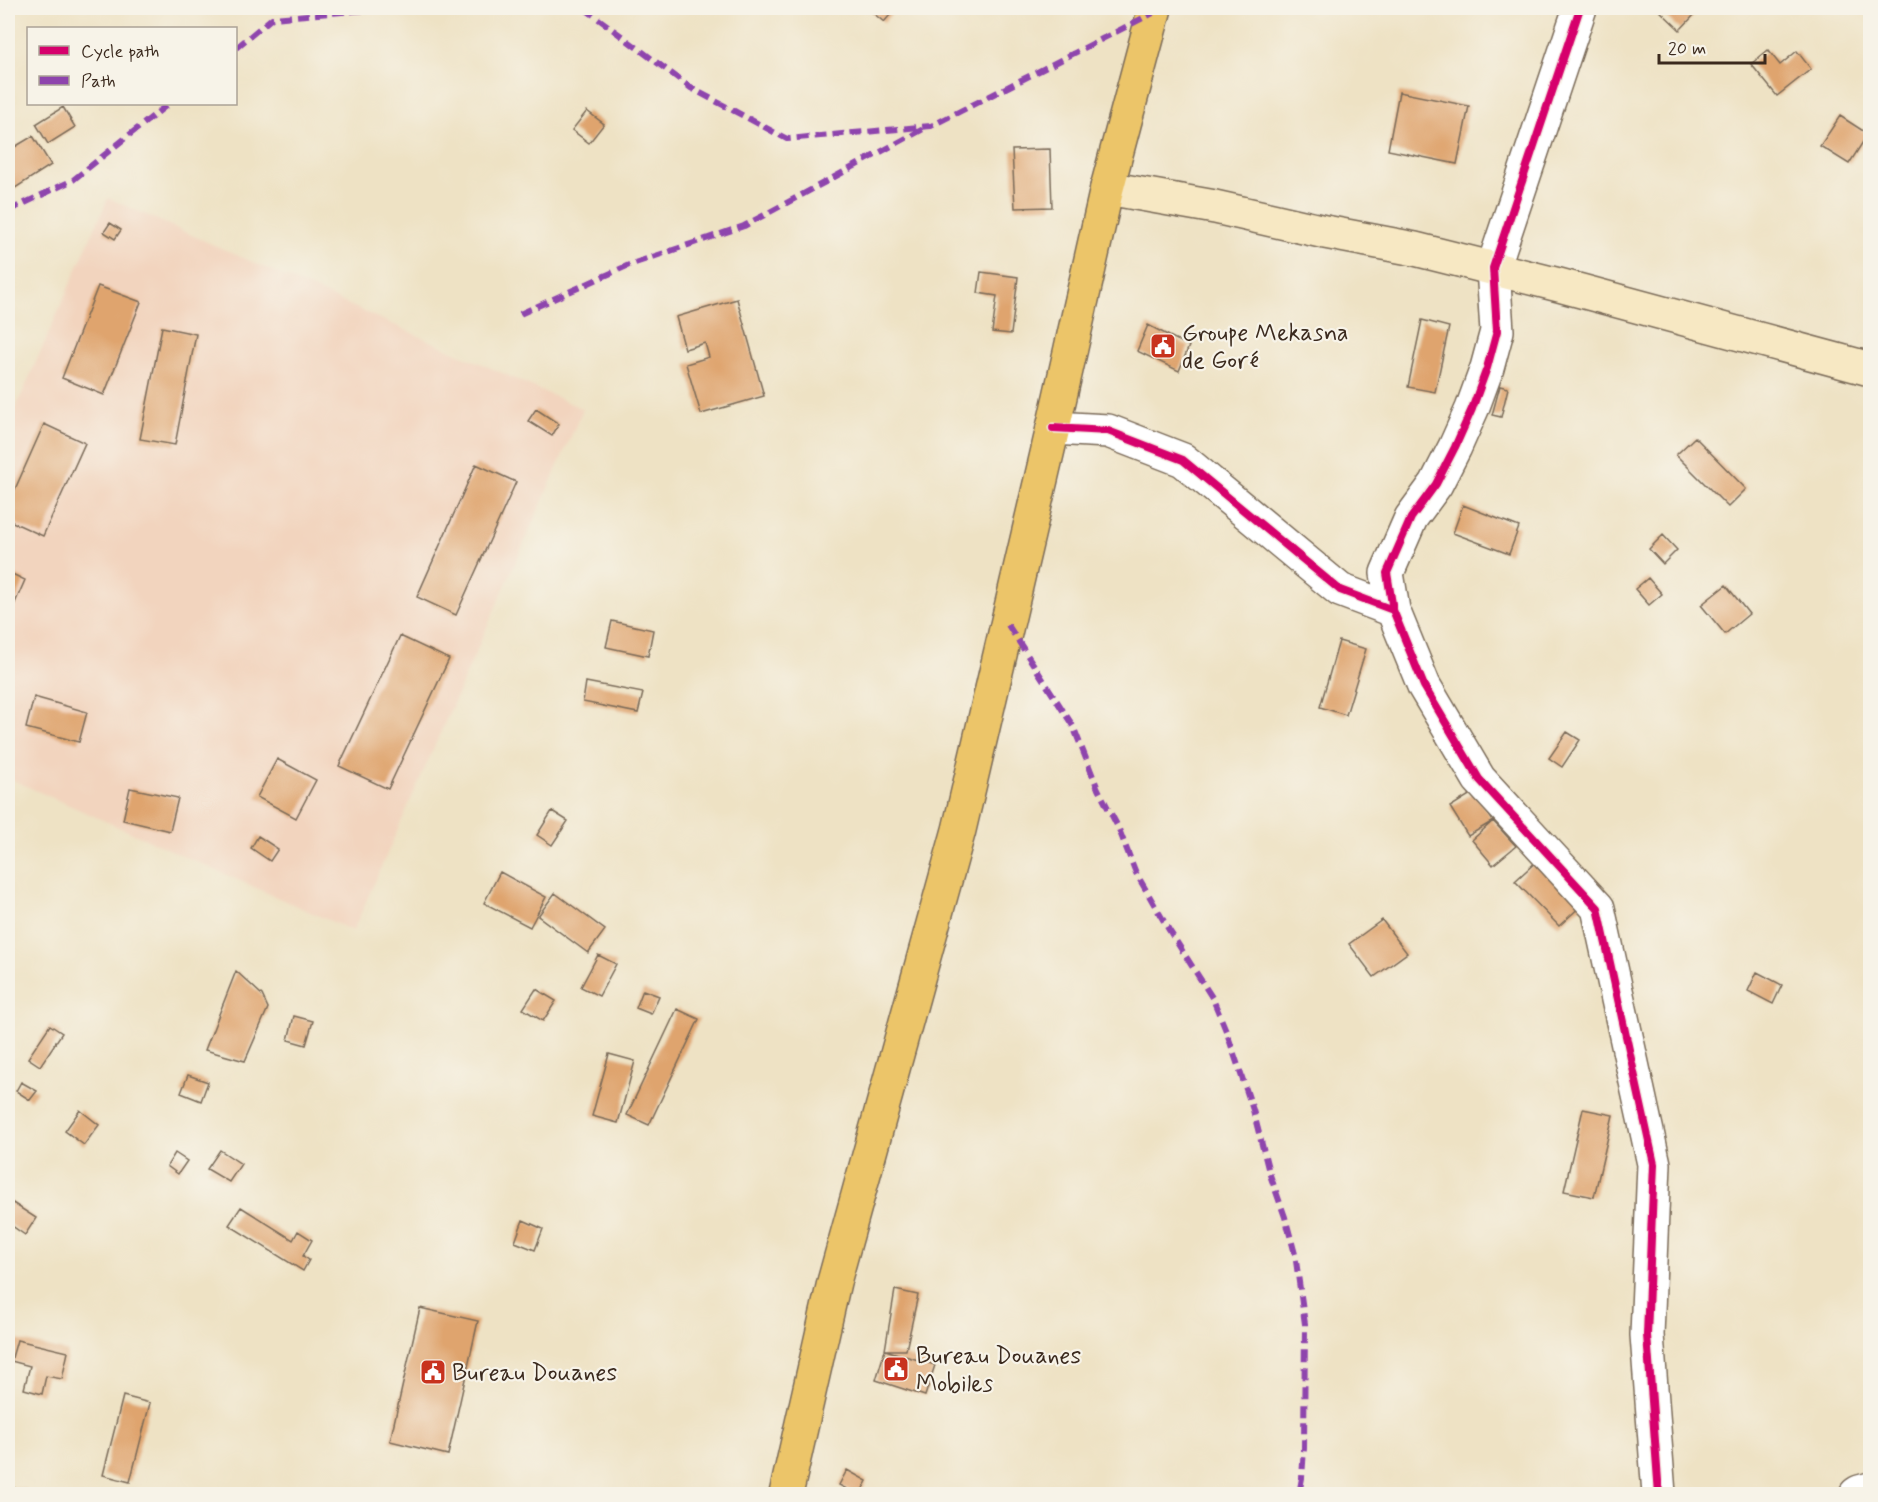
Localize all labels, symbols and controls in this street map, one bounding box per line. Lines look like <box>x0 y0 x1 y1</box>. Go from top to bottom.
legend <box>27 27 237 105</box>
scale bar <box>1659 27 1766 65</box>
text: 20 m <box>1668 37 1706 61</box>
text: Cycle path <box>81 40 159 64</box>
text: Path <box>81 70 116 94</box>
place label: Groupe Mekasna de Goré <box>1182 318 1349 377</box>
public building icon: Groupe Mekasna de Goré <box>1148 331 1178 361</box>
place label: Bureau Douanes Mobiles <box>916 1341 1081 1400</box>
public building icon: Bureau Douanes Mobiles <box>881 1354 911 1384</box>
public building icon: Bureau Douanes <box>418 1357 448 1387</box>
place label: Bureau Douanes <box>452 1358 617 1389</box>

